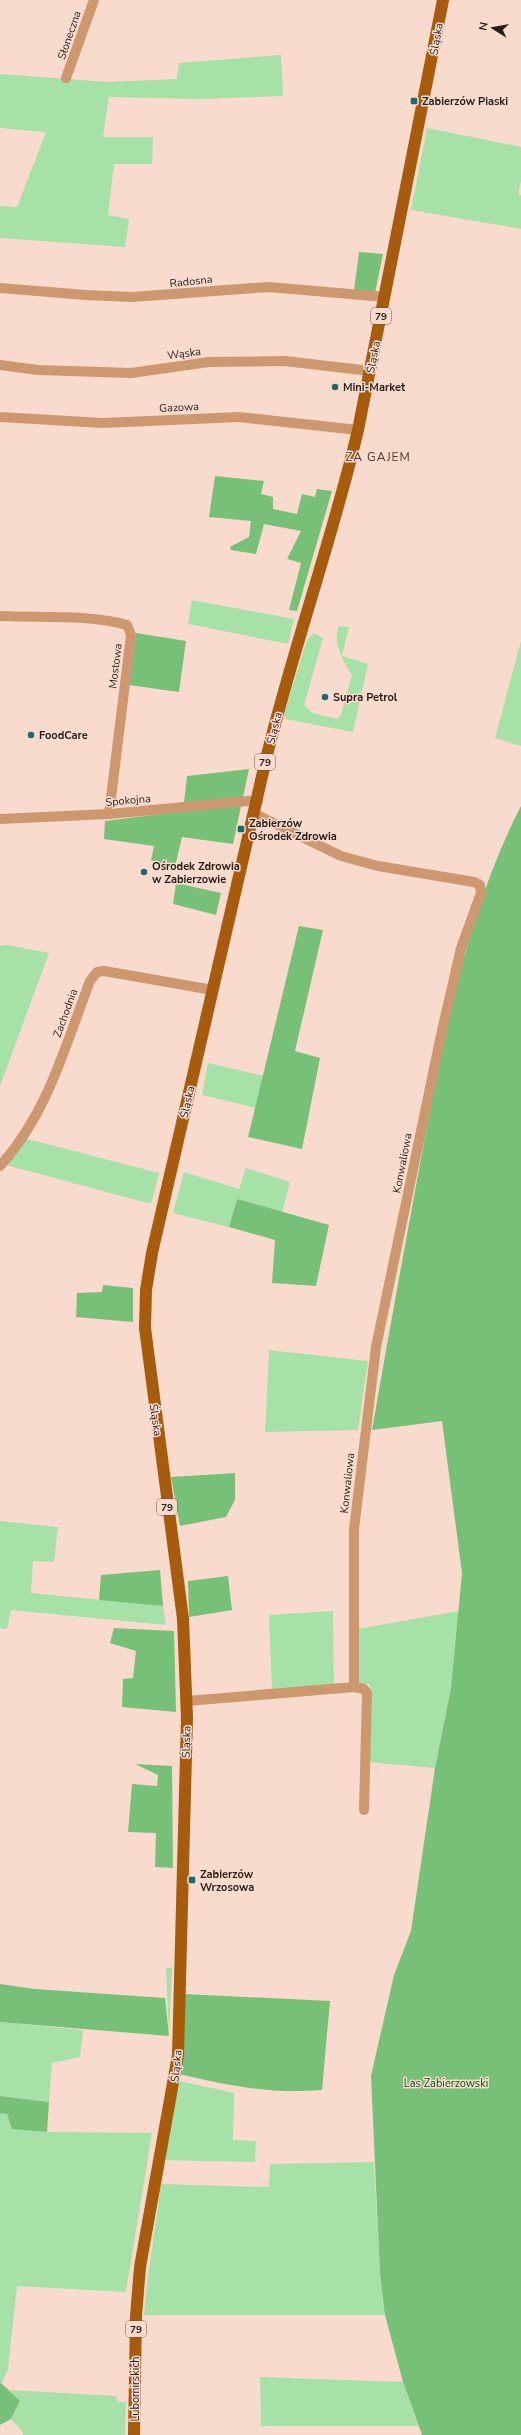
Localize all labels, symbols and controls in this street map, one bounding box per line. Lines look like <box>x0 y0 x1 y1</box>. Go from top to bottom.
north arrow <box>473 8 513 48</box>
street label: Słoneczna <box>54 9 85 61</box>
street label: Śląska <box>425 21 447 56</box>
text: N <box>476 21 492 32</box>
place label: Zabierzów Piaski <box>422 94 508 109</box>
marker: Zabierzów Piaski <box>409 96 419 106</box>
street label: Radosna <box>169 272 213 291</box>
road number: 79 <box>371 308 391 324</box>
street label: Śląska <box>362 339 384 374</box>
street label: Wąska <box>166 344 202 363</box>
place label: Mini-Market <box>343 380 406 395</box>
marker: Mini-Market <box>330 382 340 392</box>
street label: Gazowa <box>159 399 199 416</box>
district label: ZA GAJEM <box>345 449 411 465</box>
street label: Mostowa <box>105 642 126 690</box>
place label: Supra Petrol <box>333 690 398 705</box>
marker: Supra Petrol <box>320 692 330 702</box>
street label: Śląska <box>262 710 286 746</box>
place label: FoodCare <box>39 728 88 743</box>
marker: FoodCare <box>26 730 36 740</box>
road number: 79 <box>255 754 275 770</box>
street label: Spokojna <box>105 791 151 810</box>
place label: Zabierzów Ośrodek Zdrowia <box>249 816 337 844</box>
marker: Zabierzów Ośrodek Zdrowia <box>236 824 246 834</box>
place label: Ośrodek Zdrowia w Zabierzowie <box>152 859 240 887</box>
marker: Ośrodek Zdrowia w Zabierzowie <box>139 867 149 877</box>
street label: Zachodnia <box>50 987 81 1040</box>
street label: Śląska <box>176 1084 198 1120</box>
street label: Konwaliowa <box>389 1132 416 1194</box>
street label: Śląska <box>146 1403 166 1437</box>
street label: Konwaliowa <box>337 1452 358 1514</box>
road number: 79 <box>157 1499 177 1515</box>
street label: Śląska <box>177 1725 195 1758</box>
place label: Zabierzów Wrzosowa <box>200 1867 254 1895</box>
marker: Zabierzów Wrzosowa <box>187 1875 197 1885</box>
street label: Śląska <box>166 2049 186 2083</box>
park label: Las Zabierzowski <box>404 2076 488 2091</box>
road number: 79 <box>126 2321 146 2337</box>
street label: Lubomirskich <box>128 2356 143 2422</box>

